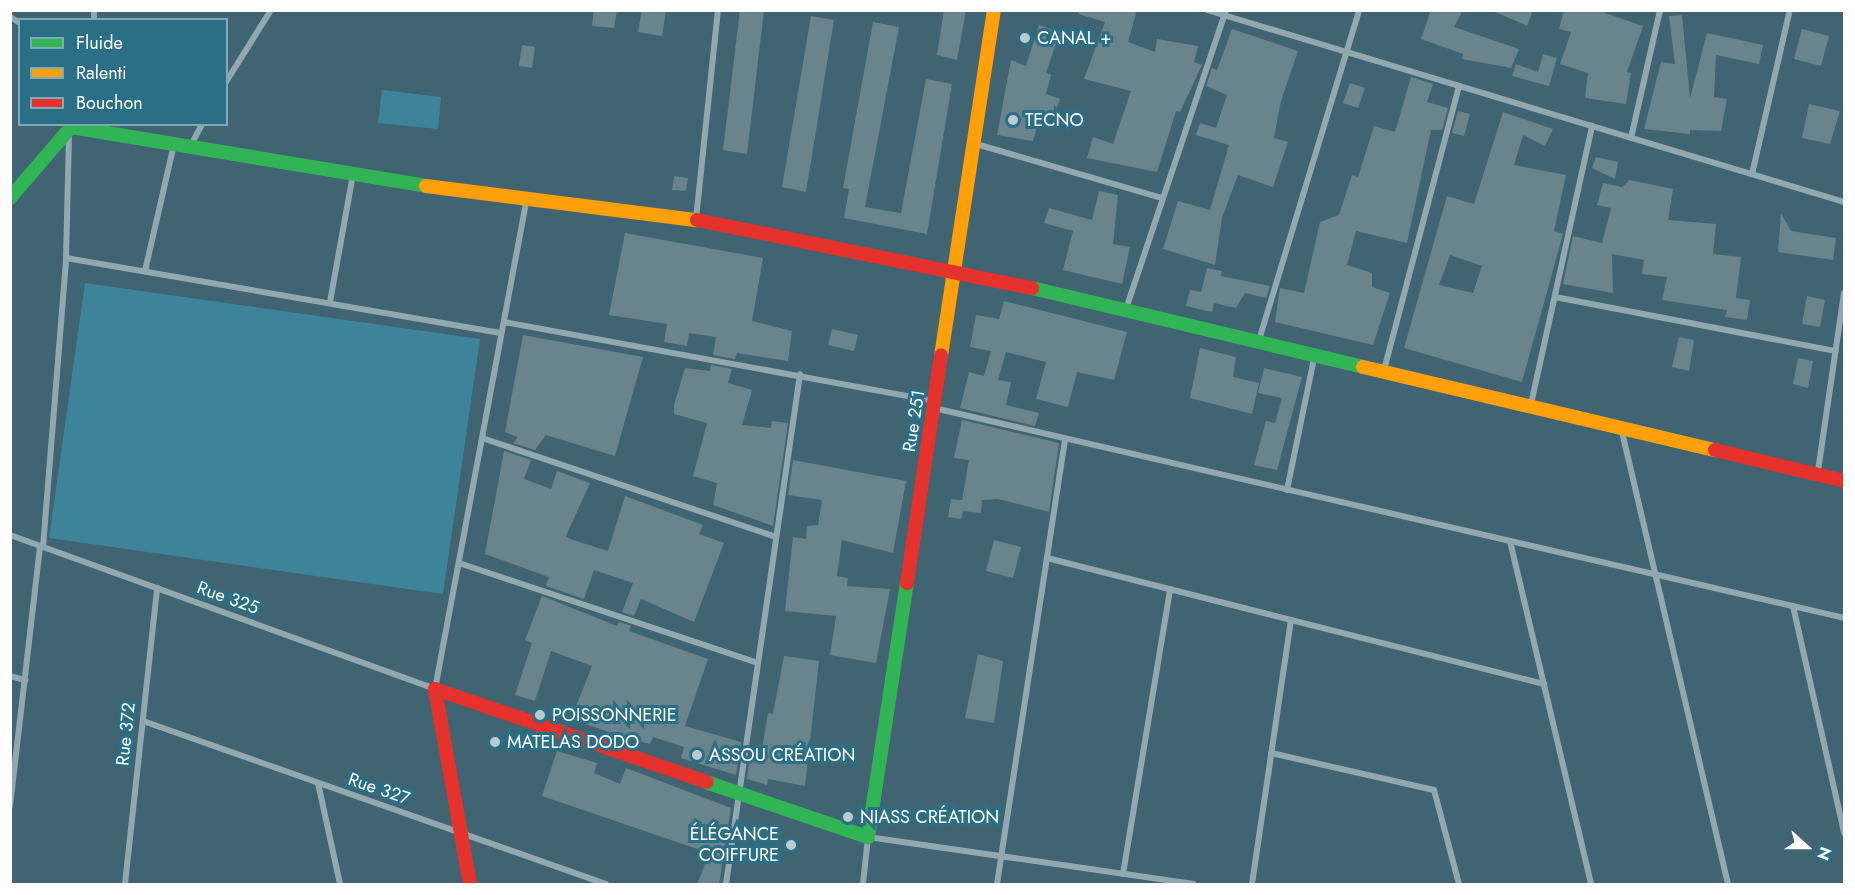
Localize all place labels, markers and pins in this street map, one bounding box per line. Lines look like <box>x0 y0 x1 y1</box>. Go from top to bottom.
place label: CANAL + <box>1037 27 1111 49</box>
marker: CANAL + <box>1018 31 1032 45</box>
place label: TECNO <box>1025 109 1084 131</box>
marker: TECNO <box>1006 113 1020 127</box>
place label: POISSONNERIE <box>552 704 677 726</box>
marker: POISSONNERIE <box>533 708 547 722</box>
place label: MATELAS DODO <box>507 731 639 753</box>
marker: MATELAS DODO <box>488 735 502 749</box>
place label: ASSOU CRÉATION <box>709 744 855 766</box>
marker: ASSOU CRÉATION <box>690 748 704 762</box>
place label: NIASS CRÉATION <box>860 806 999 828</box>
marker: NIASS CRÉATION <box>841 810 855 824</box>
place label: ÉLÉGANCE COIFFURE <box>690 824 779 866</box>
marker: ÉLÉGANCE COIFFURE <box>784 838 798 852</box>

